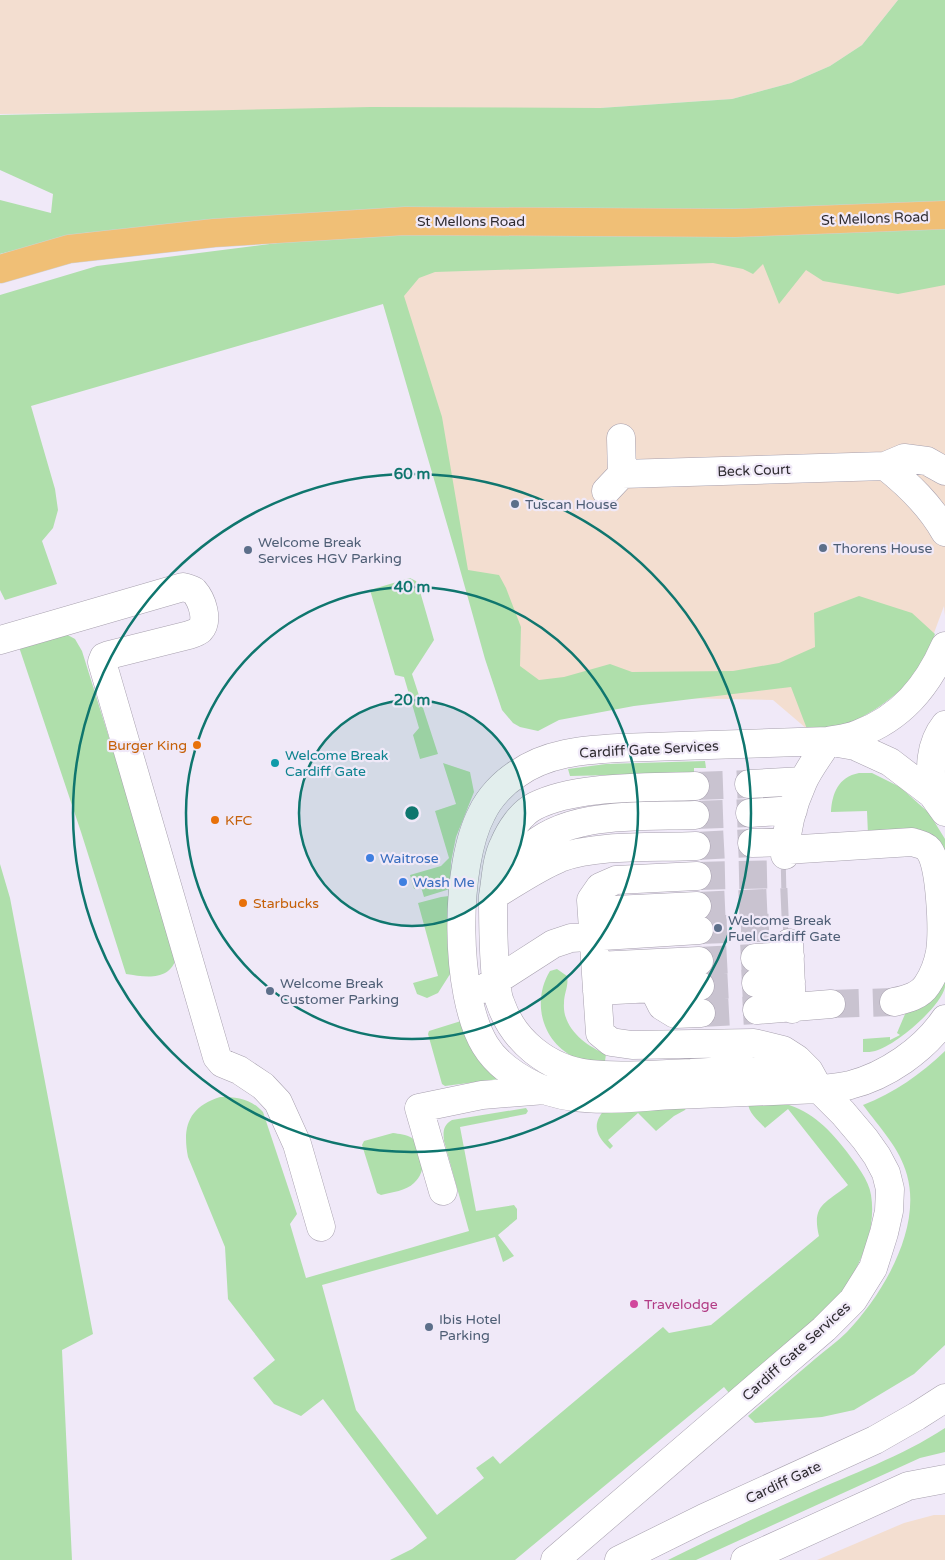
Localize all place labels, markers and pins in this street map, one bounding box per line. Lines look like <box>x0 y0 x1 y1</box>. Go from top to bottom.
place label: Tuscan House <box>525 496 618 513</box>
marker: Tuscan House <box>509 498 521 510</box>
place label: Welcome Break Services HGV Parking <box>258 534 402 567</box>
place label: Thorens House <box>833 540 933 557</box>
marker: Thorens House <box>817 542 829 554</box>
marker: Welcome Break Services HGV Parking <box>242 544 254 556</box>
place label: Burger King <box>108 737 187 754</box>
marker: Burger King <box>191 739 203 751</box>
place label: Welcome Break Cardiff Gate <box>285 747 389 780</box>
marker: Welcome Break Cardiff Gate <box>269 757 281 769</box>
centre of rings <box>403 804 421 822</box>
place label: KFC <box>225 812 253 829</box>
marker: KFC <box>209 814 221 826</box>
place label: Waitrose <box>380 850 439 867</box>
marker: Waitrose <box>364 852 376 864</box>
place label: Wash Me <box>413 874 475 891</box>
marker: Wash Me <box>397 876 409 888</box>
place label: Starbucks <box>253 895 319 912</box>
marker: Starbucks <box>237 897 249 909</box>
place label: Welcome Break Fuel Cardiff Gate <box>728 912 841 945</box>
marker: Welcome Break Fuel Cardiff Gate <box>712 922 724 934</box>
place label: Welcome Break Customer Parking <box>280 975 399 1008</box>
marker: Welcome Break Customer Parking <box>264 985 276 997</box>
place label: Travelodge <box>644 1296 718 1313</box>
marker: Travelodge <box>628 1298 640 1310</box>
place label: Ibis Hotel Parking <box>439 1311 501 1344</box>
marker: Ibis Hotel Parking <box>423 1321 435 1333</box>

